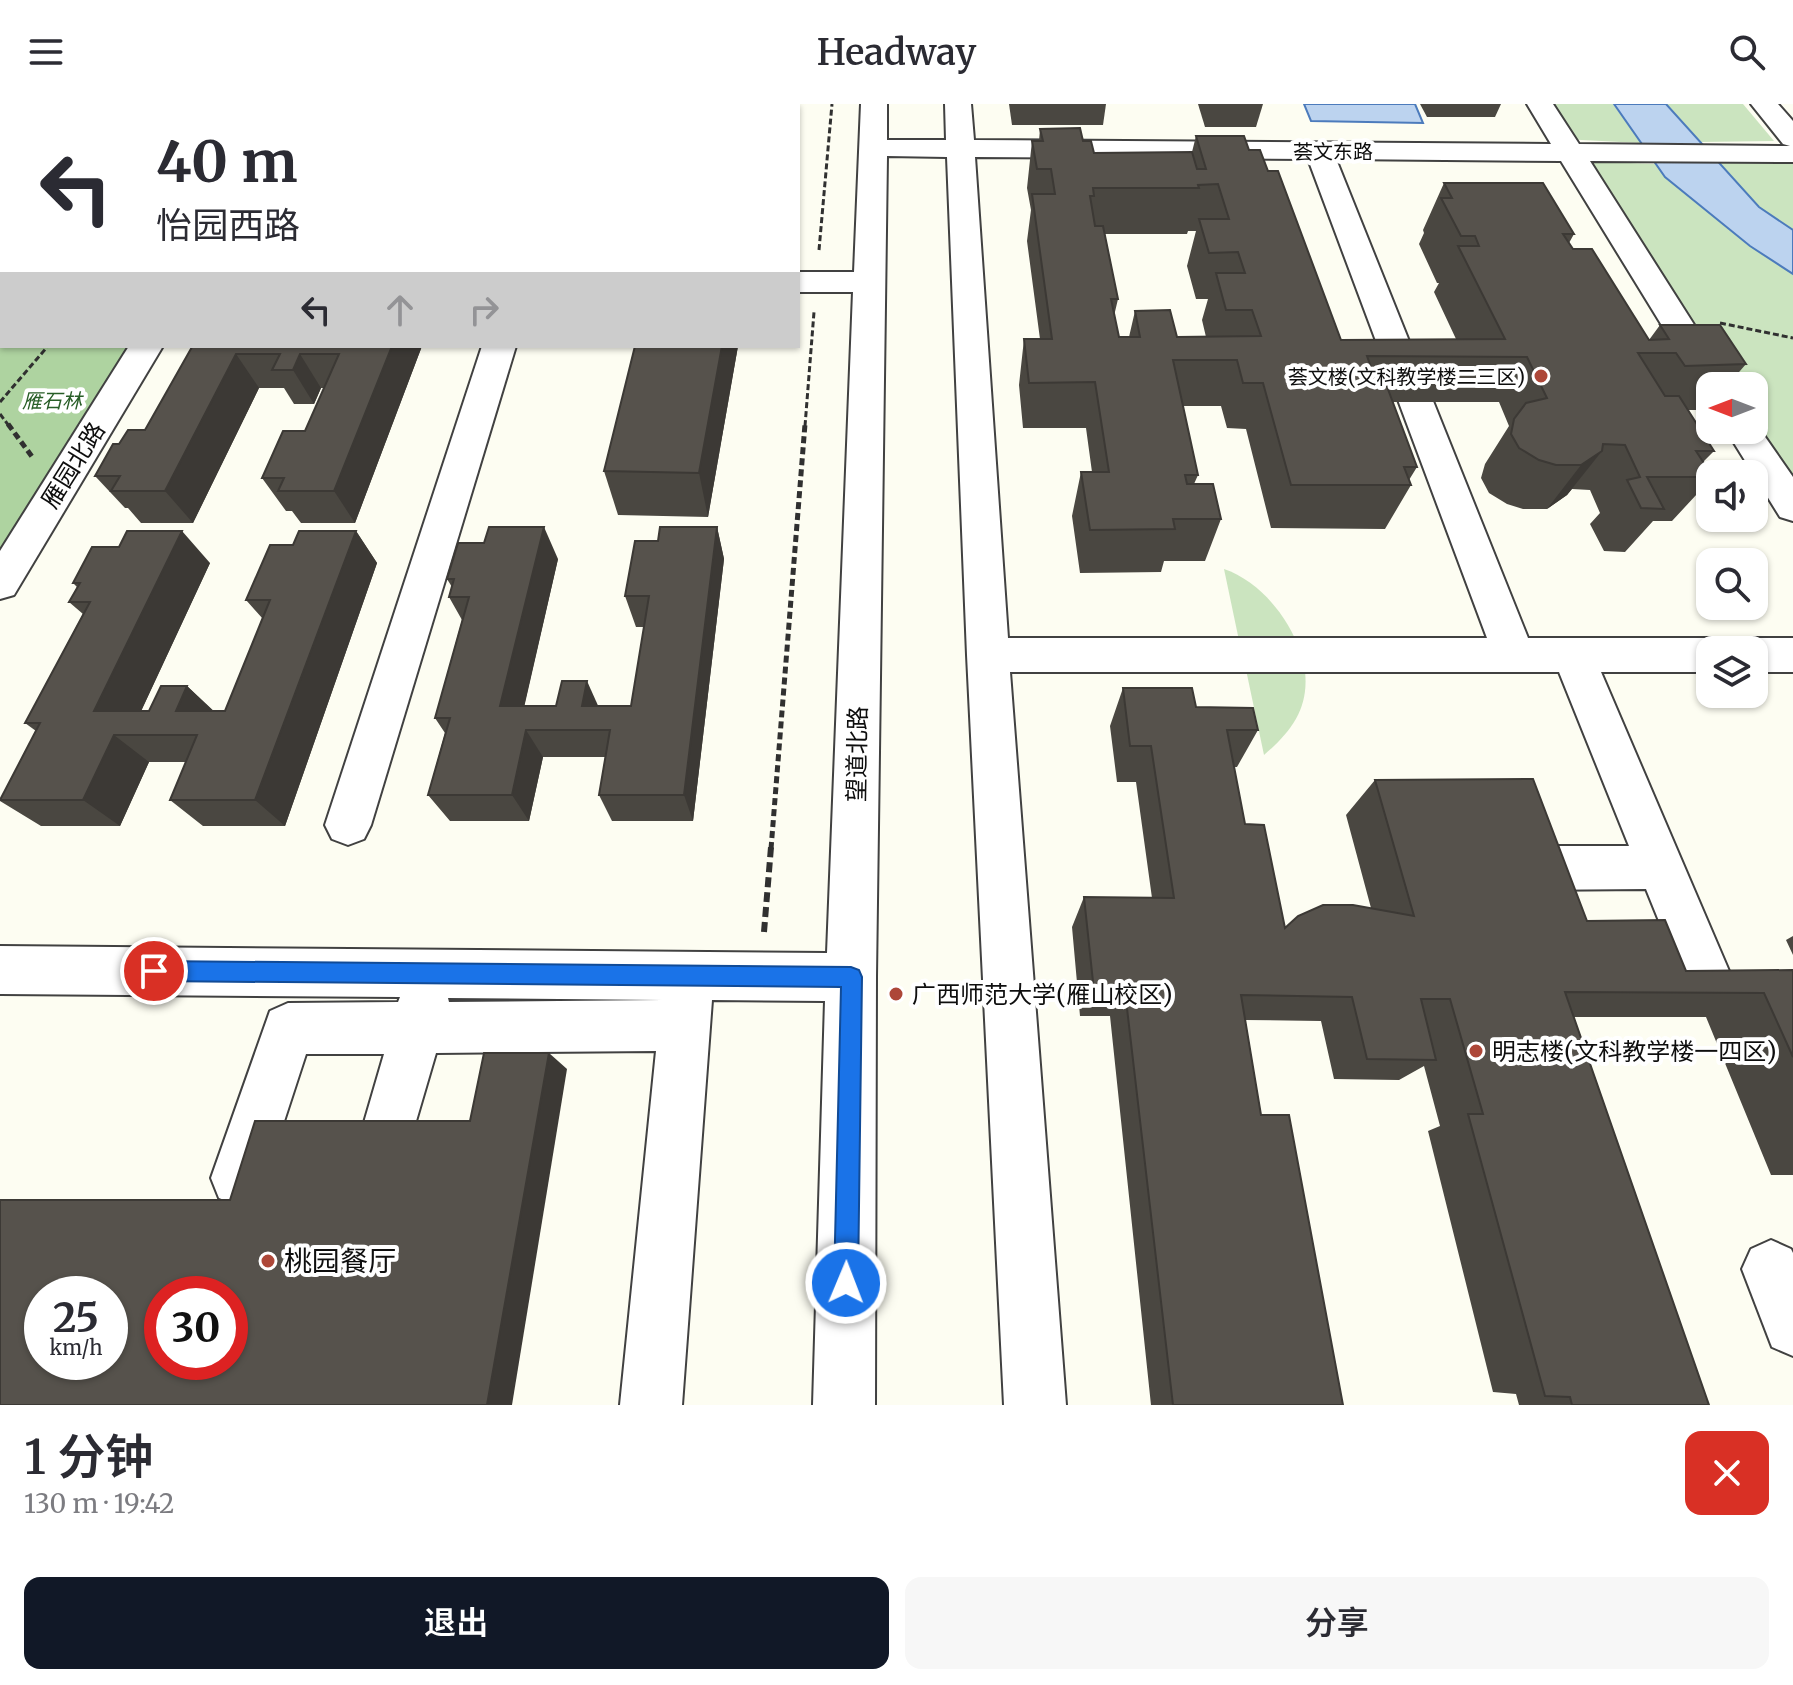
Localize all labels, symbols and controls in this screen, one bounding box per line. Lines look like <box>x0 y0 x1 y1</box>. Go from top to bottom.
icon: menu <box>24 30 68 74</box>
text: Headway <box>817 30 976 75</box>
icon: search <box>1725 30 1769 74</box>
text: 40 m <box>156 127 298 197</box>
icon: left <box>24 136 128 240</box>
street label: 荟文东路 <box>1293 139 1373 164</box>
text: 怡园西路 <box>156 203 300 248</box>
icon: left <box>294 288 338 332</box>
icon: ahead <box>378 288 422 332</box>
icon: right <box>462 288 506 332</box>
place label: 荟文楼(文科教学楼二三区) <box>1288 364 1525 389</box>
marker: 荟文楼(文科教学楼二三区) <box>1532 367 1550 385</box>
north arrow <box>1696 372 1768 444</box>
map controls <box>1696 372 1768 708</box>
park label: 雁石林 <box>22 388 84 413</box>
street label: 雁园北路 <box>34 416 112 514</box>
button: sound <box>1696 460 1768 532</box>
button: search <box>1696 548 1768 620</box>
button: layers <box>1696 636 1768 708</box>
street label: 望道北路 <box>841 706 873 802</box>
pin <box>120 937 188 1005</box>
icon: arrive <box>132 949 176 993</box>
place label: 广西师范大学(雁山校区) <box>912 979 1173 1010</box>
marker: 广西师范大学(雁山校区) <box>887 985 905 1003</box>
place label: 明志楼(文科教学楼一四区) <box>1492 1036 1777 1067</box>
marker: 明志楼(文科教学楼一四区) <box>1467 1042 1485 1060</box>
position arrow <box>804 1241 888 1325</box>
place label: 桃园餐厅 <box>284 1243 396 1279</box>
marker: 桃园餐厅 <box>259 1252 277 1270</box>
speed limit sign: 30 <box>144 1276 248 1380</box>
text: 25 <box>53 1293 99 1343</box>
text: km/h <box>50 1335 102 1360</box>
text: 1 分钟 <box>24 1427 153 1487</box>
button: close <box>1685 1431 1769 1515</box>
text: 130 m · 19:42 <box>24 1487 175 1520</box>
button: 退出 <box>24 1577 889 1669</box>
button: 分享 <box>905 1577 1769 1669</box>

